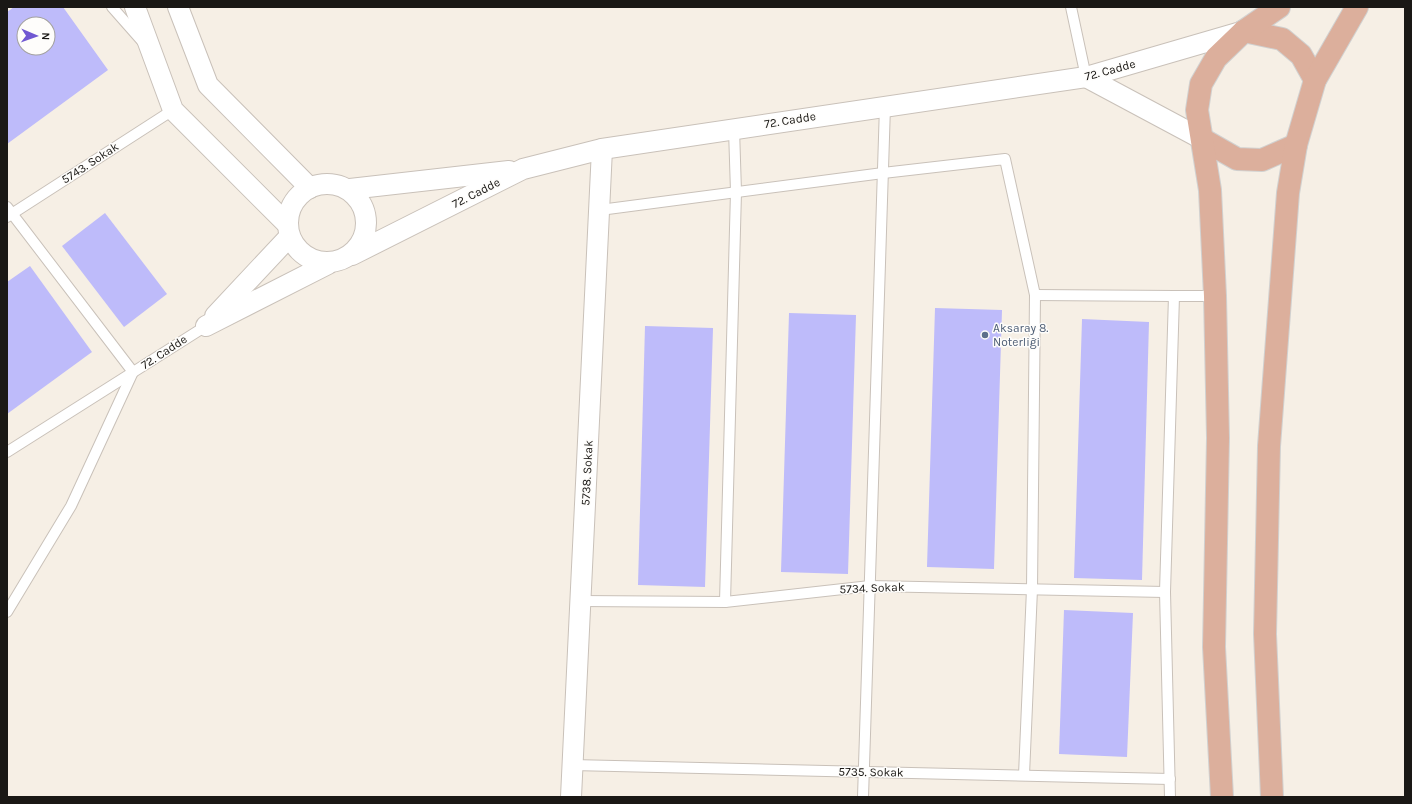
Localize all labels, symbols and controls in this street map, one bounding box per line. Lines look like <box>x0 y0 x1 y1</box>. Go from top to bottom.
north arrow <box>16 16 56 56</box>
text: N <box>39 32 52 41</box>
street label: 72. Cadde <box>1083 57 1137 83</box>
street label: 72. Cadde <box>763 109 817 131</box>
street label: 5743. Sokak <box>59 139 121 187</box>
street label: 72. Cadde <box>450 175 502 211</box>
place label: Aksaray 8. Noterliği <box>993 321 1048 349</box>
marker: Aksaray 8. Noterliği <box>980 330 990 340</box>
street label: 72. Cadde <box>138 332 190 372</box>
street label: 5738. Sokak <box>578 440 596 506</box>
street label: 5734. Sokak <box>839 580 905 596</box>
street label: 5735. Sokak <box>838 764 904 780</box>

